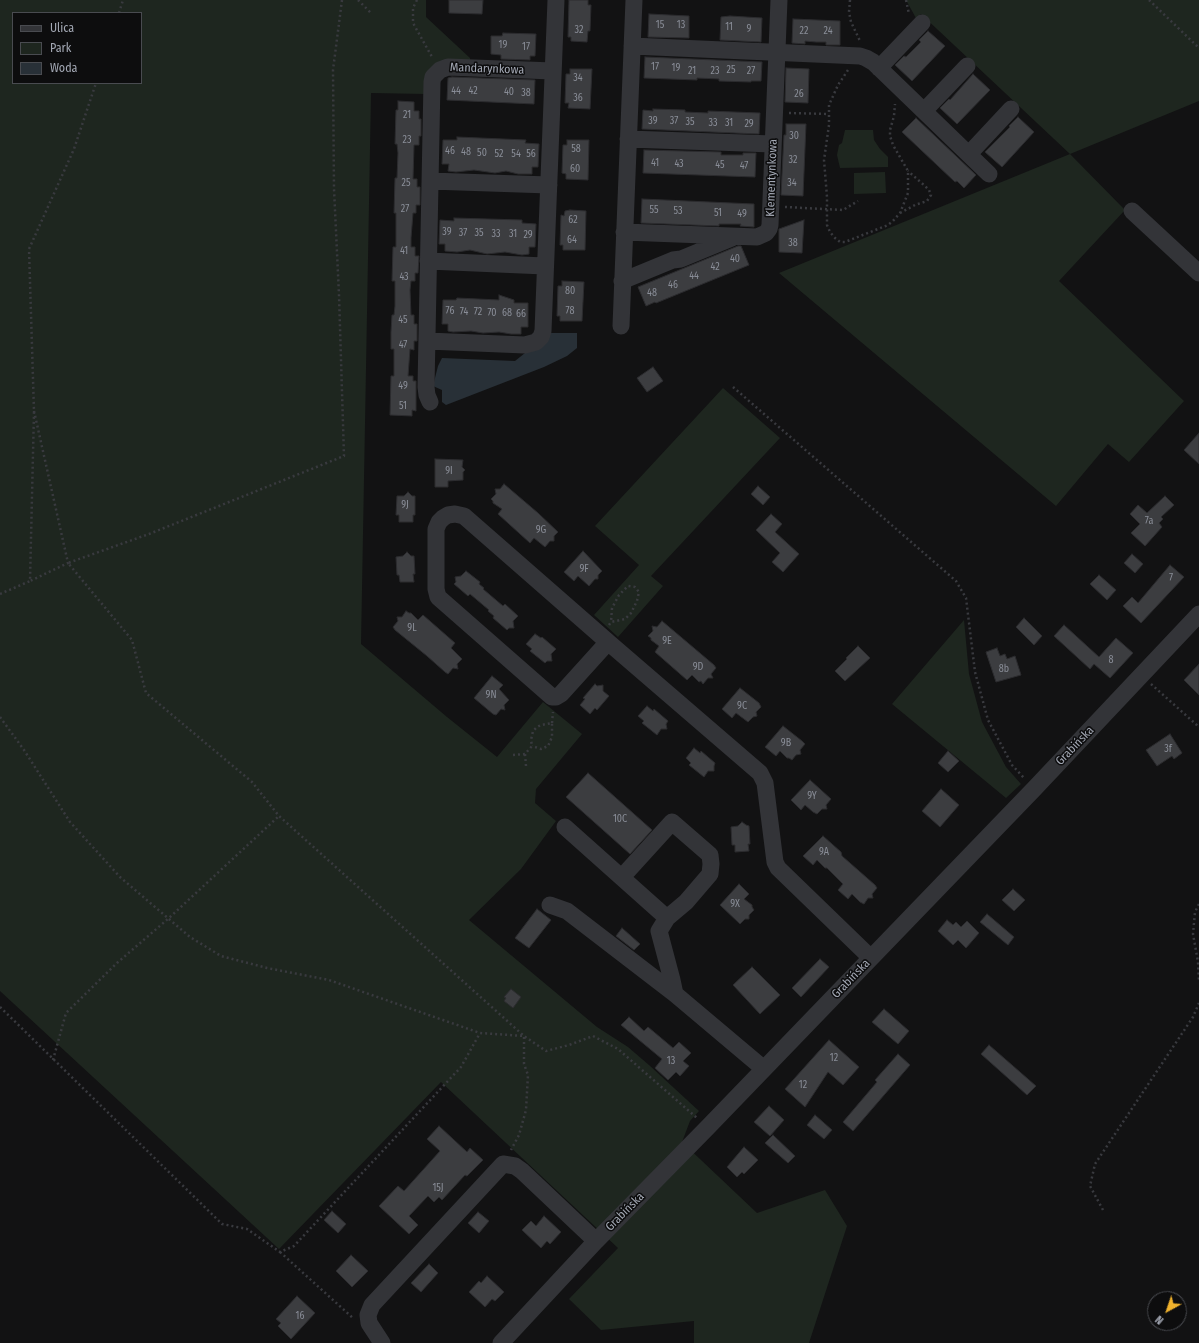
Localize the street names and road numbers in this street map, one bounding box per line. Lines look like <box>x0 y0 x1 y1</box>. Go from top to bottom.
street label: Mandarynkowa <box>450 61 524 77</box>
street label: Klementynkowa <box>763 139 781 217</box>
street label: Grabińska <box>1053 723 1097 769</box>
street label: Grabińska <box>829 956 873 1002</box>
street label: Grabińska <box>603 1190 647 1234</box>

